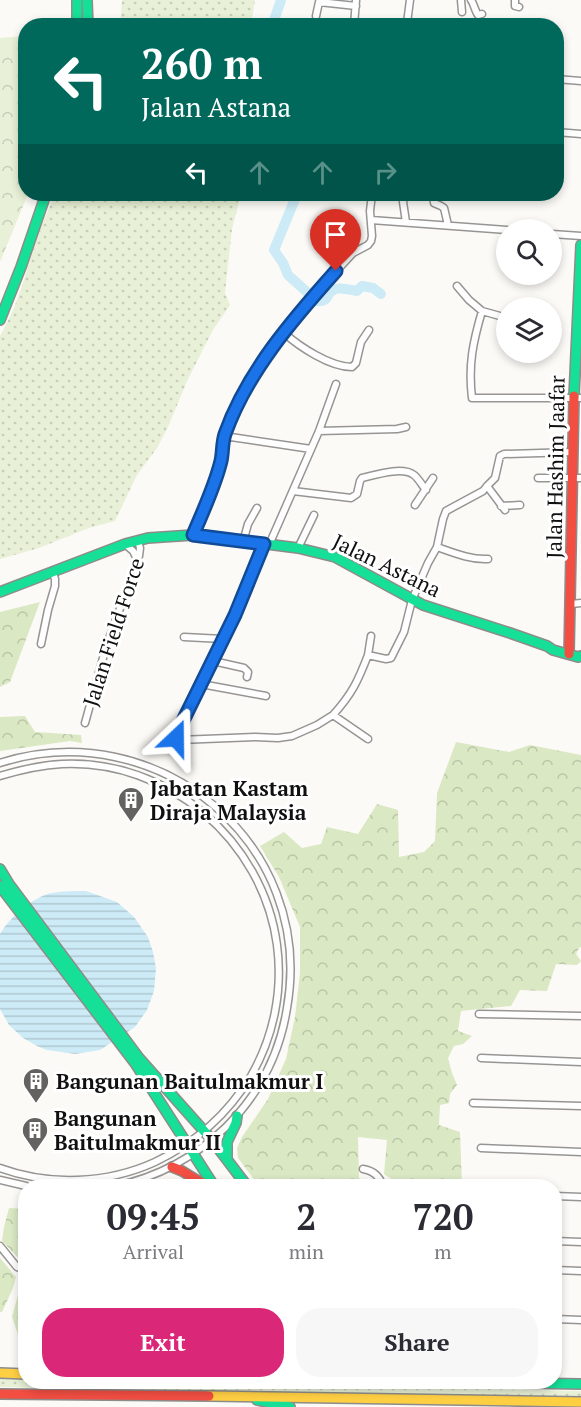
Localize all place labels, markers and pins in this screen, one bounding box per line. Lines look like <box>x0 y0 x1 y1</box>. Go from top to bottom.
pin <box>310 209 361 271</box>
place label: Jabatan Kastam Diraja Malaysia <box>150 774 309 826</box>
building icon: Jabatan Kastam Diraja Malaysia <box>116 785 146 823</box>
building icon: Bangunan Baitulmakmur I <box>21 1066 51 1104</box>
place label: Bangunan Baitulmakmur I <box>56 1067 323 1095</box>
place label: Bangunan Baitulmakmur II <box>54 1104 221 1156</box>
building icon: Bangunan Baitulmakmur II <box>20 1115 50 1153</box>

